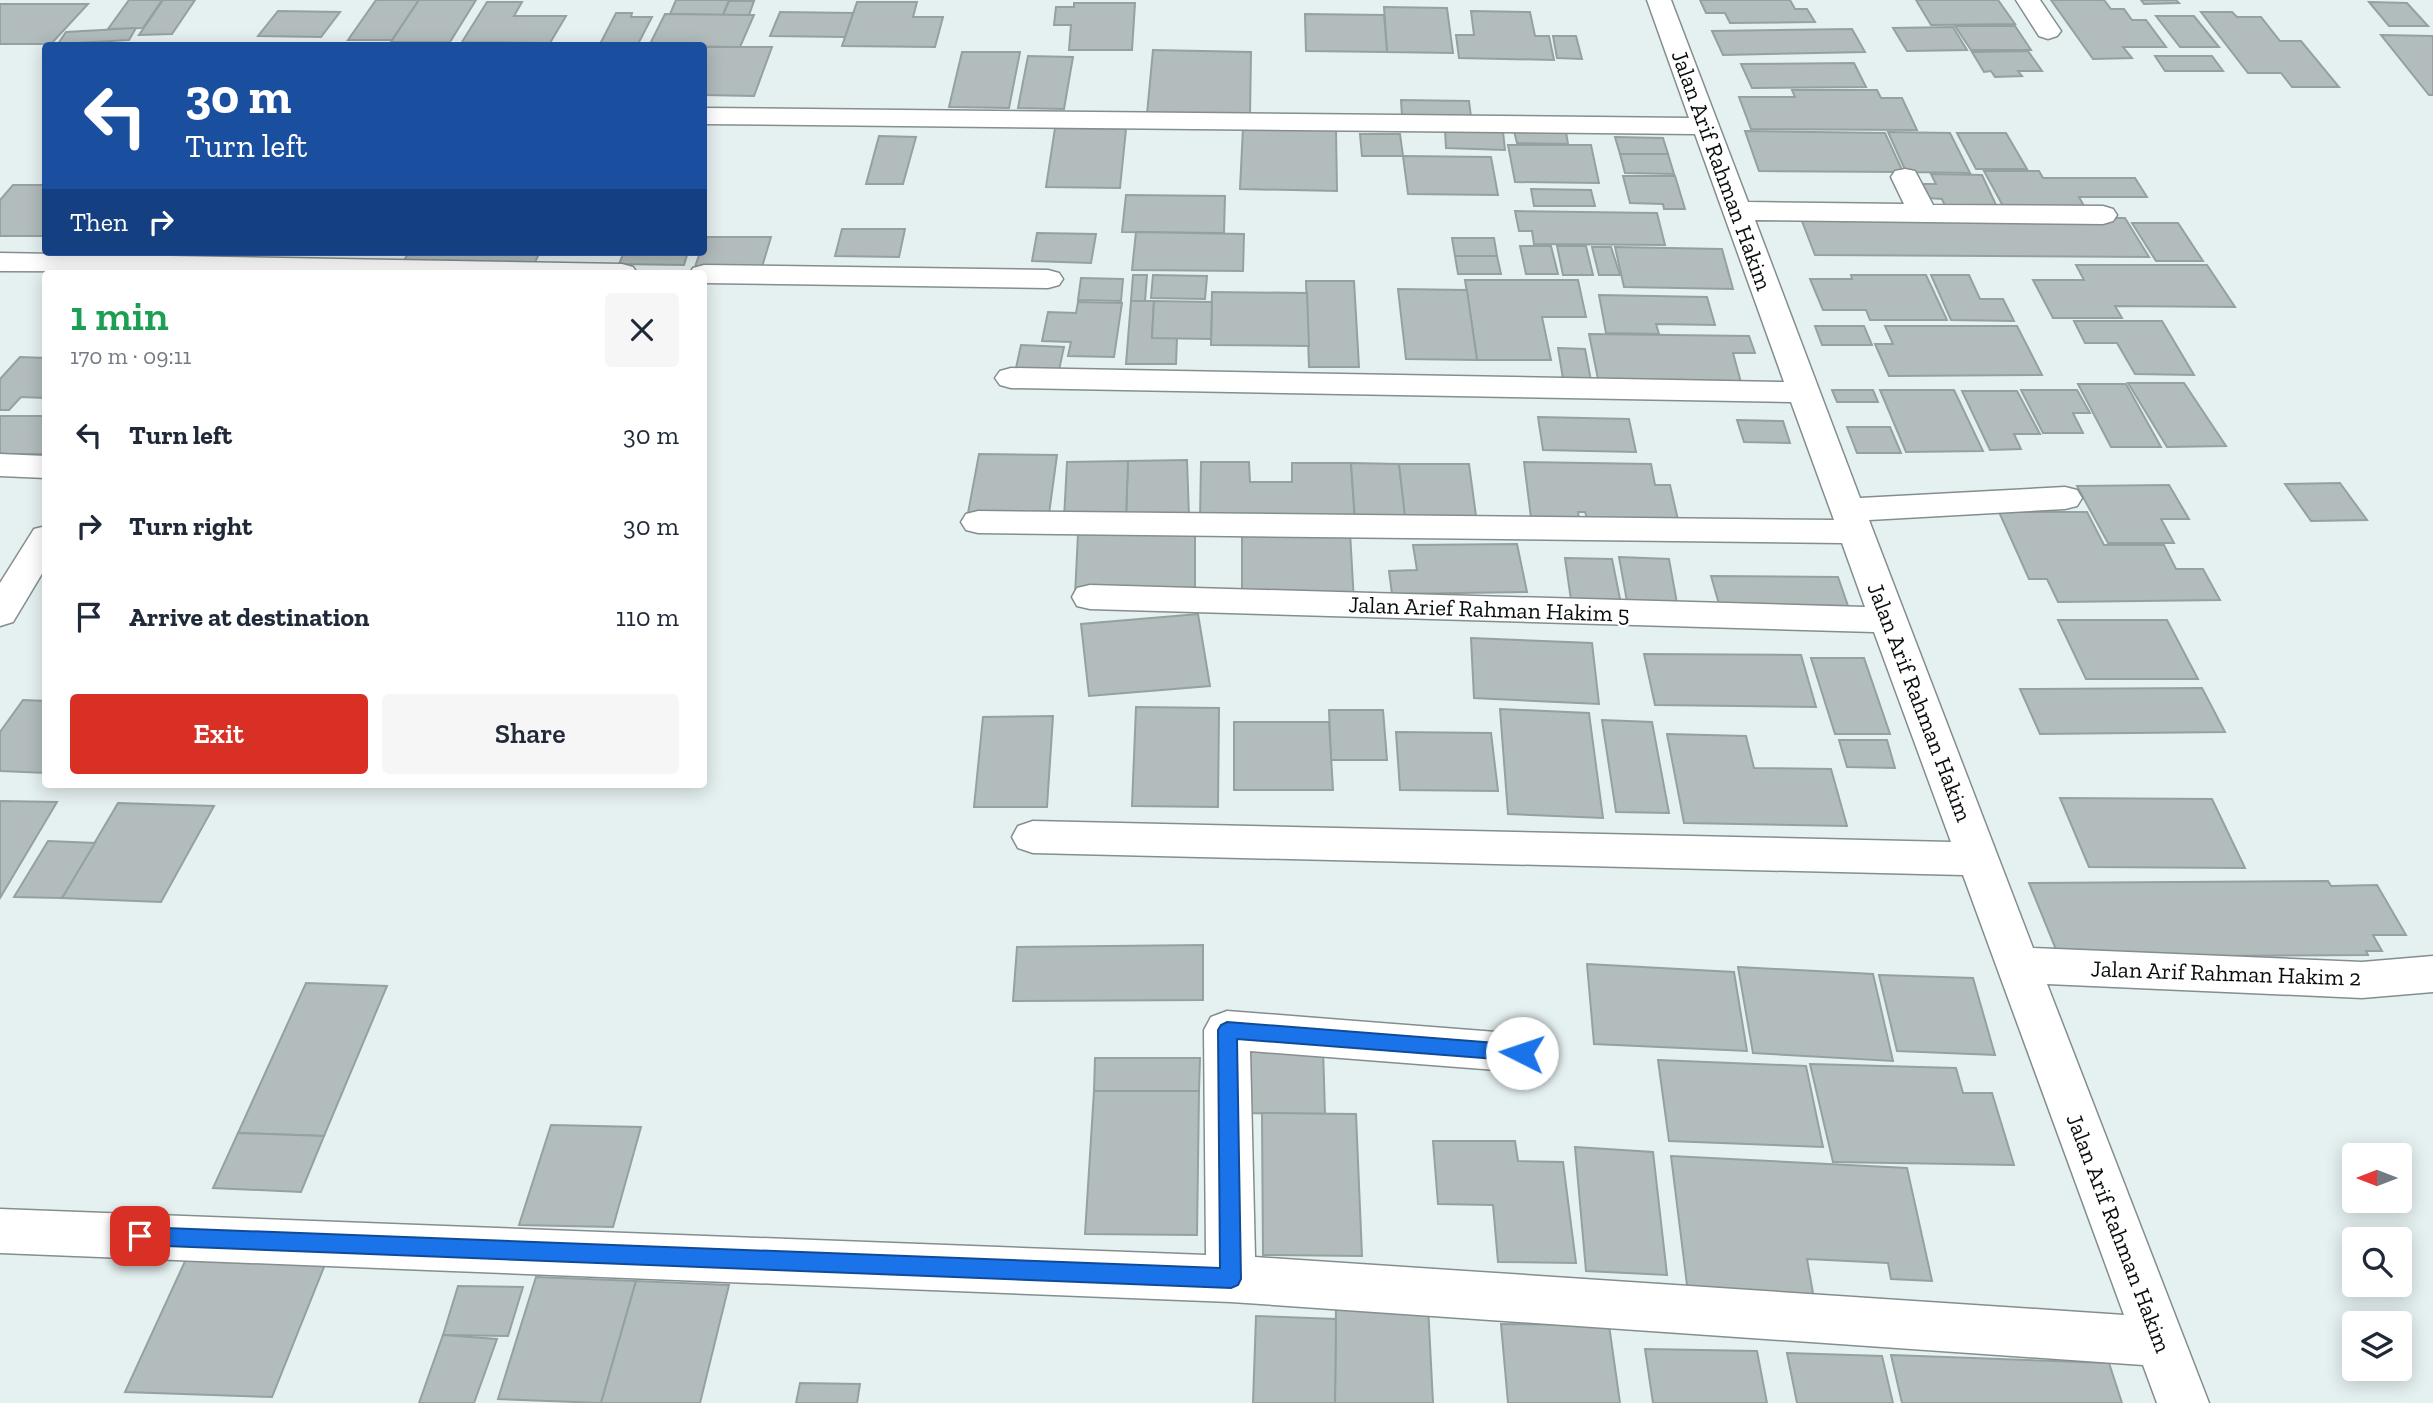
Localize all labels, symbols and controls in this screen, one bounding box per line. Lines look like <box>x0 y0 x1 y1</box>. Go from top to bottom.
street label: Jalan Arif Rahman Hakim <box>1665 46 1779 294</box>
text: 30 m <box>185 67 291 126</box>
icon: left <box>70 70 161 161</box>
text: Turn left <box>185 127 307 165</box>
icon: right <box>142 203 180 241</box>
text: Then <box>70 206 128 238</box>
text: 1 min <box>70 290 169 341</box>
button: close <box>605 293 679 367</box>
text: 170 m · 09:11 <box>70 342 191 370</box>
icon: left <box>70 416 108 454</box>
text: Turn left <box>129 419 232 451</box>
text: 30 m <box>623 419 679 451</box>
icon: right <box>70 507 108 545</box>
text: Turn right <box>129 510 252 542</box>
text: 30 m <box>623 510 679 542</box>
street label: Jalan Arif Rahman Hakim <box>1862 579 1979 825</box>
street label: Jalan Arief Rahman Hakim 5 <box>1348 590 1630 628</box>
icon: arrive <box>70 598 108 636</box>
text: Arrive at destination <box>129 601 369 633</box>
text: 110 m <box>616 601 679 633</box>
button: Exit <box>70 694 368 774</box>
button: Share <box>382 694 679 774</box>
street label: Jalan Arif Rahman Hakim 2 <box>2090 954 2362 992</box>
position arrow <box>1485 1016 1559 1090</box>
street label: Jalan Arif Rahman Hakim <box>2061 1110 2178 1356</box>
north arrow <box>2342 1143 2412 1213</box>
map controls <box>2342 1143 2412 1381</box>
pin <box>110 1206 170 1266</box>
icon: arrive <box>121 1217 159 1255</box>
button: search <box>2342 1227 2412 1297</box>
button: layers <box>2342 1311 2412 1381</box>

